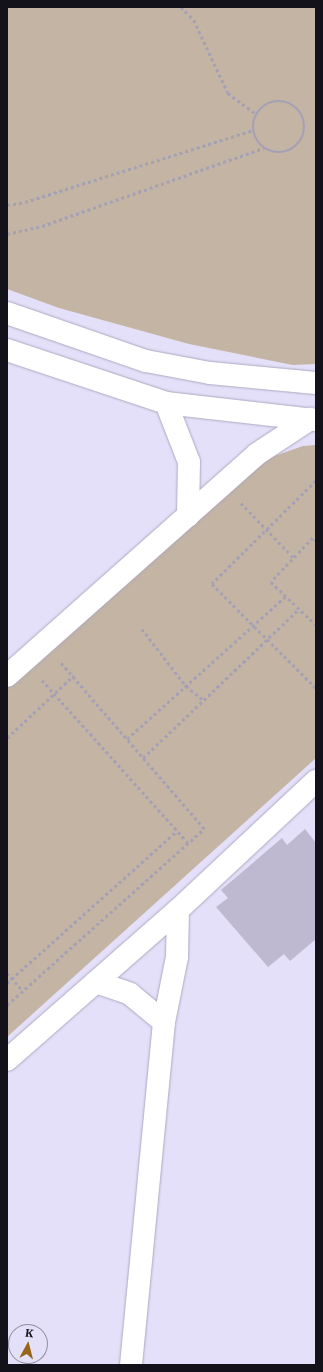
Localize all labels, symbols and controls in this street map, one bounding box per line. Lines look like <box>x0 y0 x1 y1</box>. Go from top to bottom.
north arrow <box>8 1324 48 1364</box>
text: K <box>24 1326 34 1341</box>

